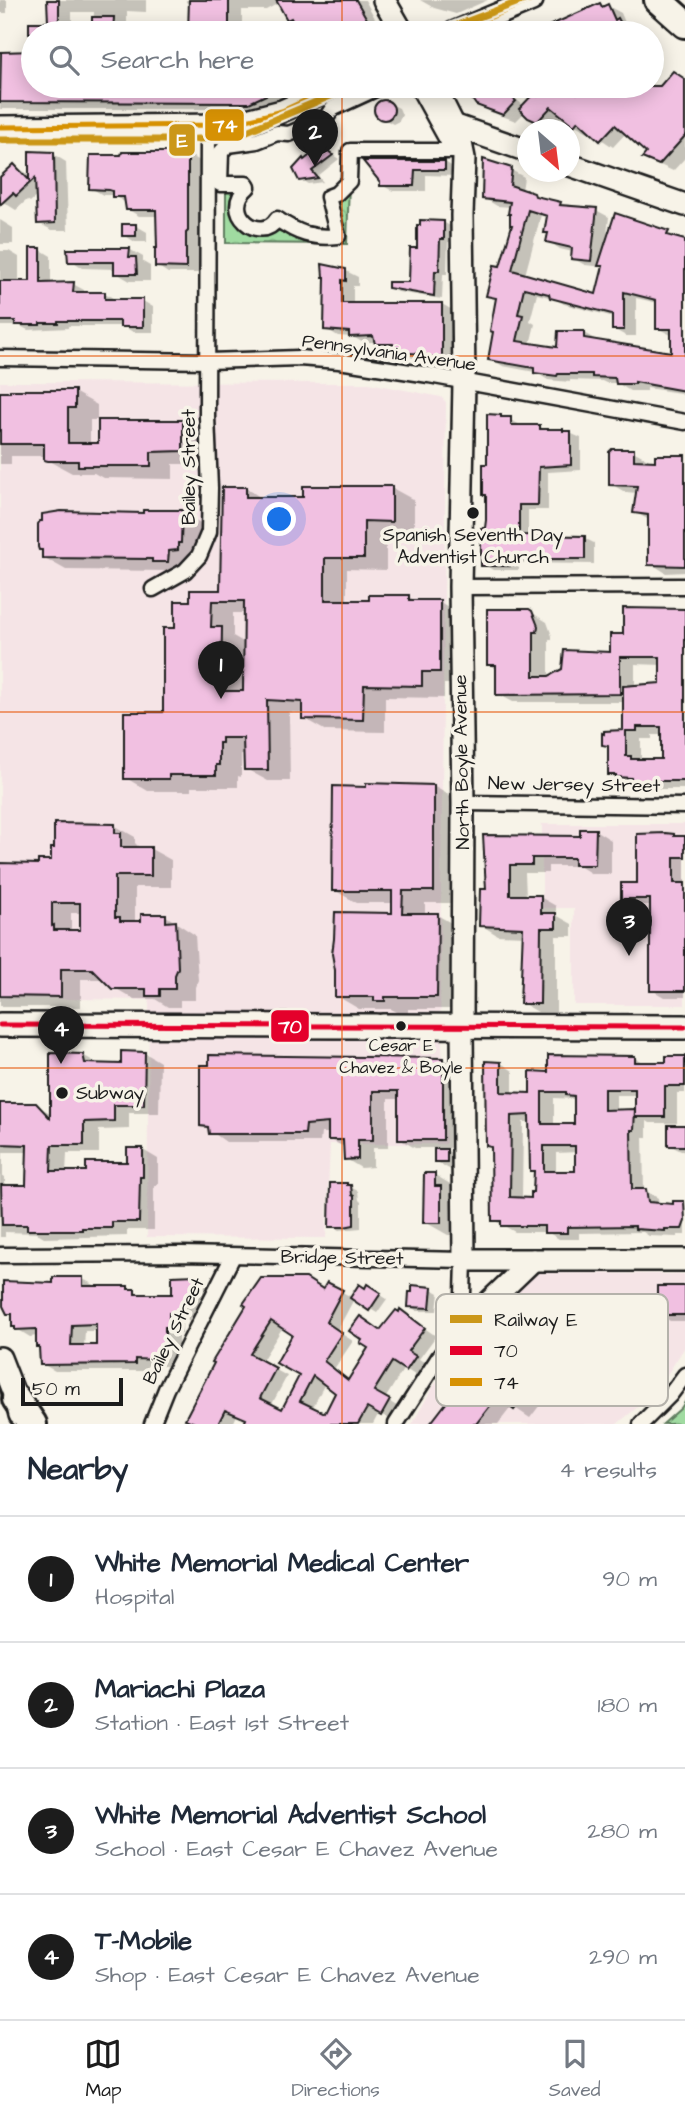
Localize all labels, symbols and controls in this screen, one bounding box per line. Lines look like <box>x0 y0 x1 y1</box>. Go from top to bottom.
search box <box>21 21 664 98</box>
icon: search <box>45 41 83 79</box>
text: Search here <box>101 42 254 78</box>
line badge: 74 <box>204 108 245 142</box>
pin: 2 <box>292 109 338 167</box>
text: 74 <box>212 113 237 140</box>
north arrow <box>517 119 580 182</box>
line badge: E <box>168 123 196 157</box>
text: E <box>176 128 188 155</box>
street label: Pennsylvania Avenue <box>300 327 478 380</box>
street label: Bailey Street <box>176 409 204 525</box>
your location <box>262 502 296 536</box>
marker: Spanish Seventh Day Adventist Church <box>465 505 481 521</box>
place label: Spanish Seventh Day Adventist Church <box>383 522 564 571</box>
pin: 1 <box>198 641 244 699</box>
street label: North Boyle Avenue <box>447 674 478 850</box>
street label: New Jersey Street <box>488 770 661 801</box>
pin: 3 <box>606 898 652 956</box>
pin: 4 <box>38 1006 84 1064</box>
line badge: 70 <box>270 1009 310 1043</box>
text: 70 <box>277 1014 302 1041</box>
marker: Cesar E Chavez & Boyle <box>394 1019 408 1033</box>
place label: Cesar E Chavez & Boyle <box>339 1034 463 1081</box>
place label: Subway <box>76 1080 145 1108</box>
marker: Subway <box>54 1085 70 1101</box>
street label: Bridge Street <box>280 1243 404 1274</box>
street label: Bailey Street <box>136 1273 213 1389</box>
legend <box>436 1294 668 1406</box>
text: Railway E <box>494 1307 577 1335</box>
text: 70 <box>494 1338 518 1365</box>
text: 74 <box>494 1370 519 1397</box>
scale bar <box>21 1375 122 1407</box>
text: 50 m <box>32 1376 80 1403</box>
text: Nearby <box>28 1449 128 1491</box>
text: 4 results <box>559 1454 657 1486</box>
text: White Memorial Medical Center <box>95 1545 469 1581</box>
text: 1 <box>50 1563 52 1595</box>
text: 90 m <box>602 1563 657 1595</box>
text: Hospital <box>95 1581 174 1613</box>
text: Mariachi Plaza <box>95 1671 265 1707</box>
text: 2 <box>44 1689 58 1721</box>
text: 180 m <box>598 1689 657 1721</box>
text: Station · East 1st Street <box>95 1707 349 1739</box>
text: White Memorial Adventist School <box>95 1797 486 1833</box>
text: 3 <box>45 1815 57 1847</box>
text: 280 m <box>587 1815 657 1847</box>
text: School · East Cesar E Chavez Avenue <box>95 1833 498 1865</box>
text: T-Mobile <box>95 1923 192 1959</box>
text: 4 <box>43 1941 59 1973</box>
text: 290 m <box>589 1941 657 1973</box>
text: Shop · East Cesar E Chavez Avenue <box>95 1959 480 1991</box>
tab: Map <box>84 2035 122 2104</box>
tab: Directions <box>291 2035 380 2104</box>
tab: Saved <box>549 2035 600 2104</box>

